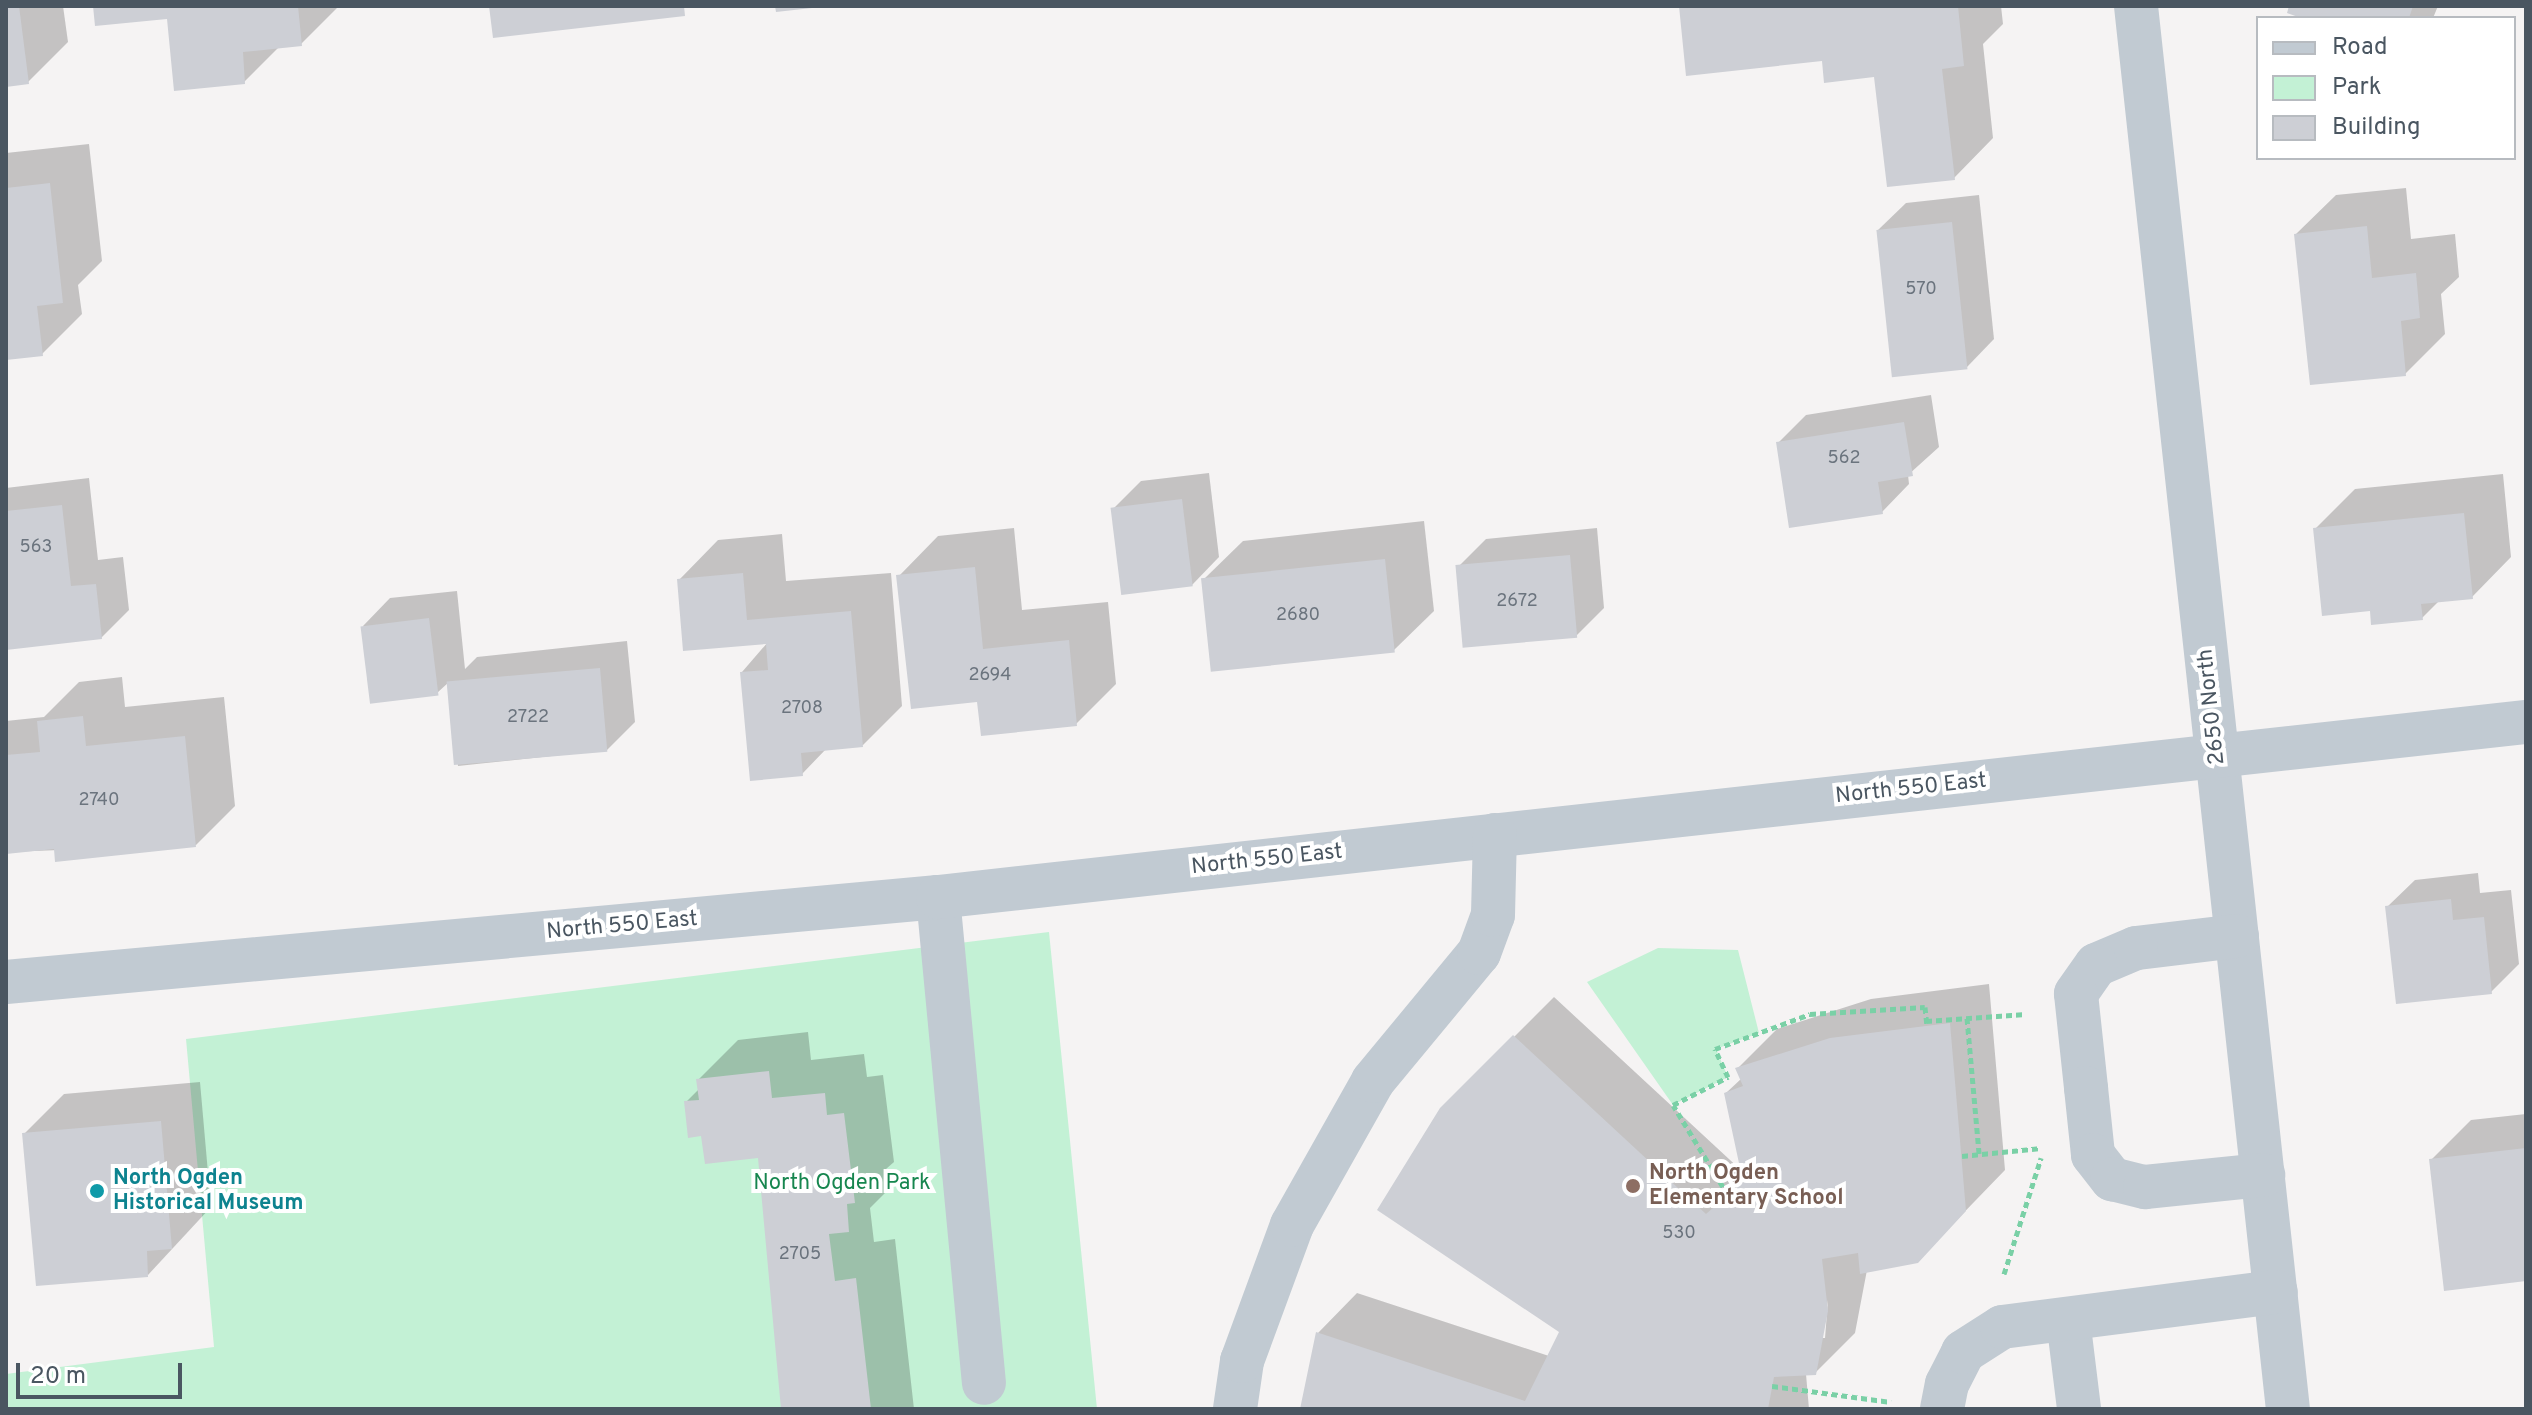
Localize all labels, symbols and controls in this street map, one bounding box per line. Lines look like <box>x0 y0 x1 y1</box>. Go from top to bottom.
legend <box>2256 16 2516 160</box>
text: Road <box>2332 33 2388 63</box>
text: Park <box>2332 73 2382 103</box>
text: Building <box>2332 113 2421 143</box>
house number: 570 <box>1905 279 1937 301</box>
house number: 562 <box>1828 448 1860 470</box>
house number: 563 <box>20 537 52 559</box>
house number: 2672 <box>1496 591 1538 613</box>
house number: 2680 <box>1276 605 1320 627</box>
street label: 2650 North <box>2193 648 2231 766</box>
house number: 2694 <box>968 665 1012 687</box>
house number: 2708 <box>781 698 823 720</box>
house number: 2722 <box>507 707 549 729</box>
street label: North 550 East <box>1834 768 1988 810</box>
house number: 2740 <box>78 790 120 812</box>
street label: North 550 East <box>1190 839 1344 881</box>
street label: North 550 East <box>545 906 699 946</box>
place label: North Ogden Elementary School <box>1649 1160 1844 1212</box>
place label: North Ogden Historical Museum <box>113 1165 304 1216</box>
park label: North Ogden Park <box>753 1171 931 1197</box>
marker: North Ogden Elementary School <box>1624 1177 1642 1195</box>
marker: North Ogden Historical Museum <box>88 1182 106 1200</box>
house number: 530 <box>1662 1223 1696 1245</box>
house number: 2705 <box>779 1244 821 1266</box>
scale bar <box>20 1347 186 1397</box>
text: 20 m <box>30 1362 86 1392</box>

